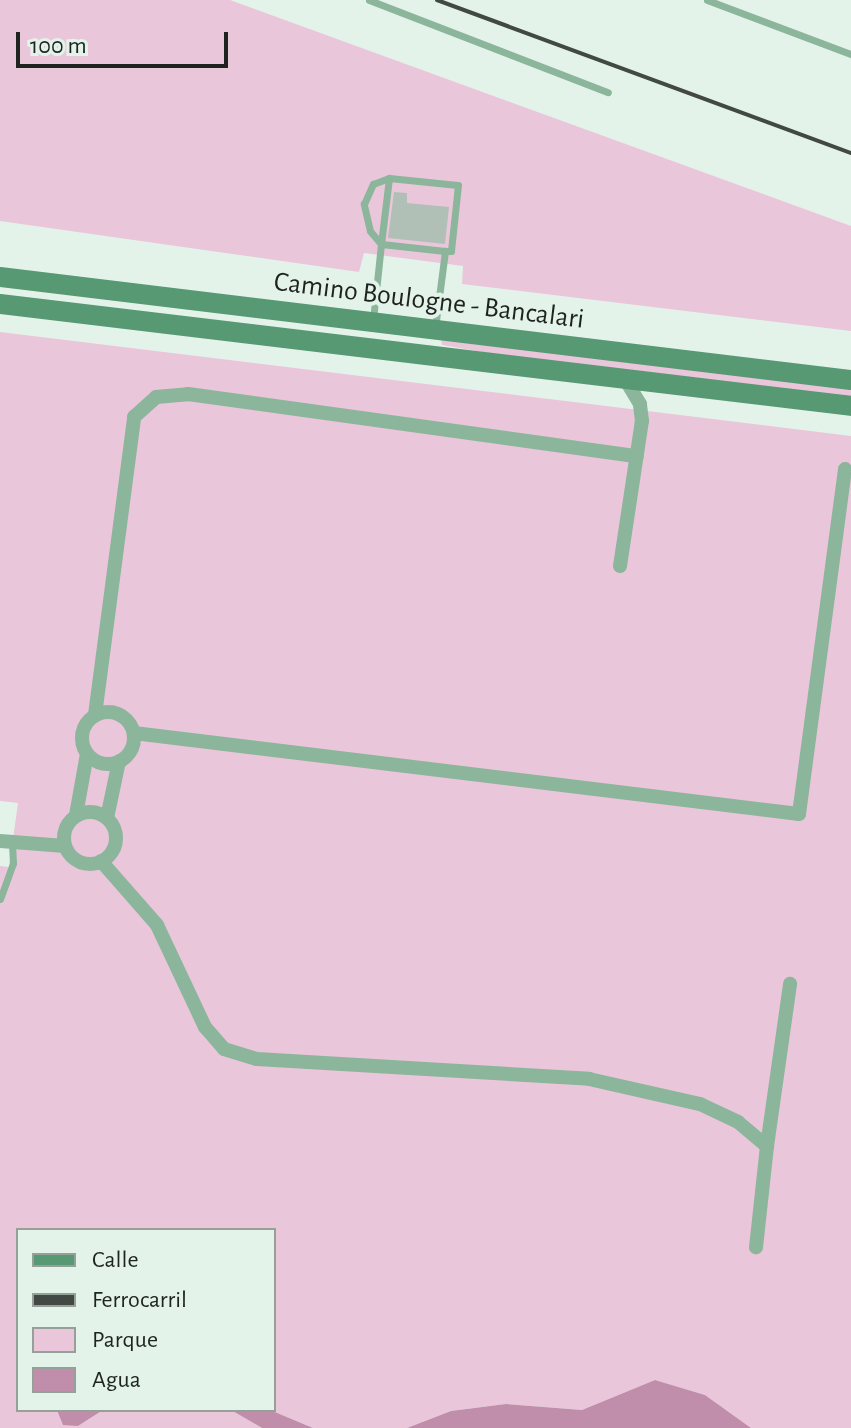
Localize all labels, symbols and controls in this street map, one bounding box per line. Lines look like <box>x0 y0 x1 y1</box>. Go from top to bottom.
scale bar <box>20 16 232 66</box>
text: 100 m <box>30 34 87 58</box>
street label: Camino Boulogne - Bancalari <box>272 265 586 337</box>
legend <box>16 1228 276 1412</box>
text: Calle <box>92 1248 139 1272</box>
text: Ferrocarril <box>92 1288 187 1312</box>
text: Parque <box>92 1328 158 1352</box>
text: Agua <box>92 1368 141 1392</box>

